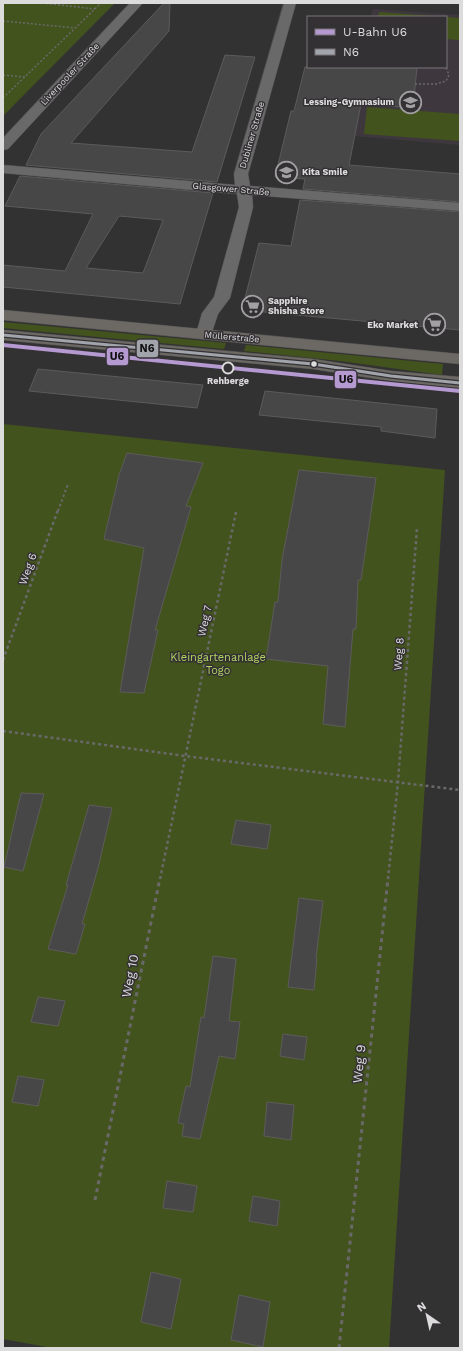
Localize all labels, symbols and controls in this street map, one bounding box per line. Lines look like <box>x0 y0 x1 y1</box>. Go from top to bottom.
legend <box>307 16 447 68</box>
text: U-Bahn U6 <box>343 25 407 39</box>
street label: Liverpooler Straße <box>39 41 101 107</box>
text: N6 <box>343 45 359 59</box>
school or university icon: Lessing-Gymnasium <box>397 89 423 115</box>
place label: Lessing-Gymnasium <box>304 97 394 107</box>
street label: Dubliner Straße <box>238 100 266 170</box>
school or university icon: Kita Smile <box>274 159 300 185</box>
place label: Kita Smile <box>302 167 348 177</box>
street label: Glasgower Straße <box>192 181 270 197</box>
supermarket icon: Sapphire Shisha Store <box>240 293 266 319</box>
place label: Sapphire Shisha Store <box>268 296 324 316</box>
supermarket icon: Eko Market <box>421 312 447 338</box>
place label: Eko Market <box>367 320 418 330</box>
street label: Müllerstraße <box>204 330 260 344</box>
line badge: N6 <box>136 339 159 358</box>
text: N6 <box>140 342 155 355</box>
line badge: U6 <box>106 347 129 366</box>
text: U6 <box>110 350 125 363</box>
unlabelled marker <box>309 359 319 369</box>
marker: Rehberge <box>221 361 235 375</box>
line badge: U6 <box>334 370 357 389</box>
text: U6 <box>339 373 354 386</box>
place label: Rehberge <box>207 376 249 386</box>
street label: Weg 6 <box>16 551 40 587</box>
street label: Weg 7 <box>195 604 215 638</box>
street label: Weg 8 <box>391 637 407 671</box>
park label: Kleingartenanlage Togo <box>170 651 266 677</box>
street label: Weg 10 <box>118 953 142 999</box>
street label: Weg 9 <box>350 1044 368 1084</box>
north arrow <box>407 1295 447 1335</box>
text: N <box>415 1299 429 1315</box>

